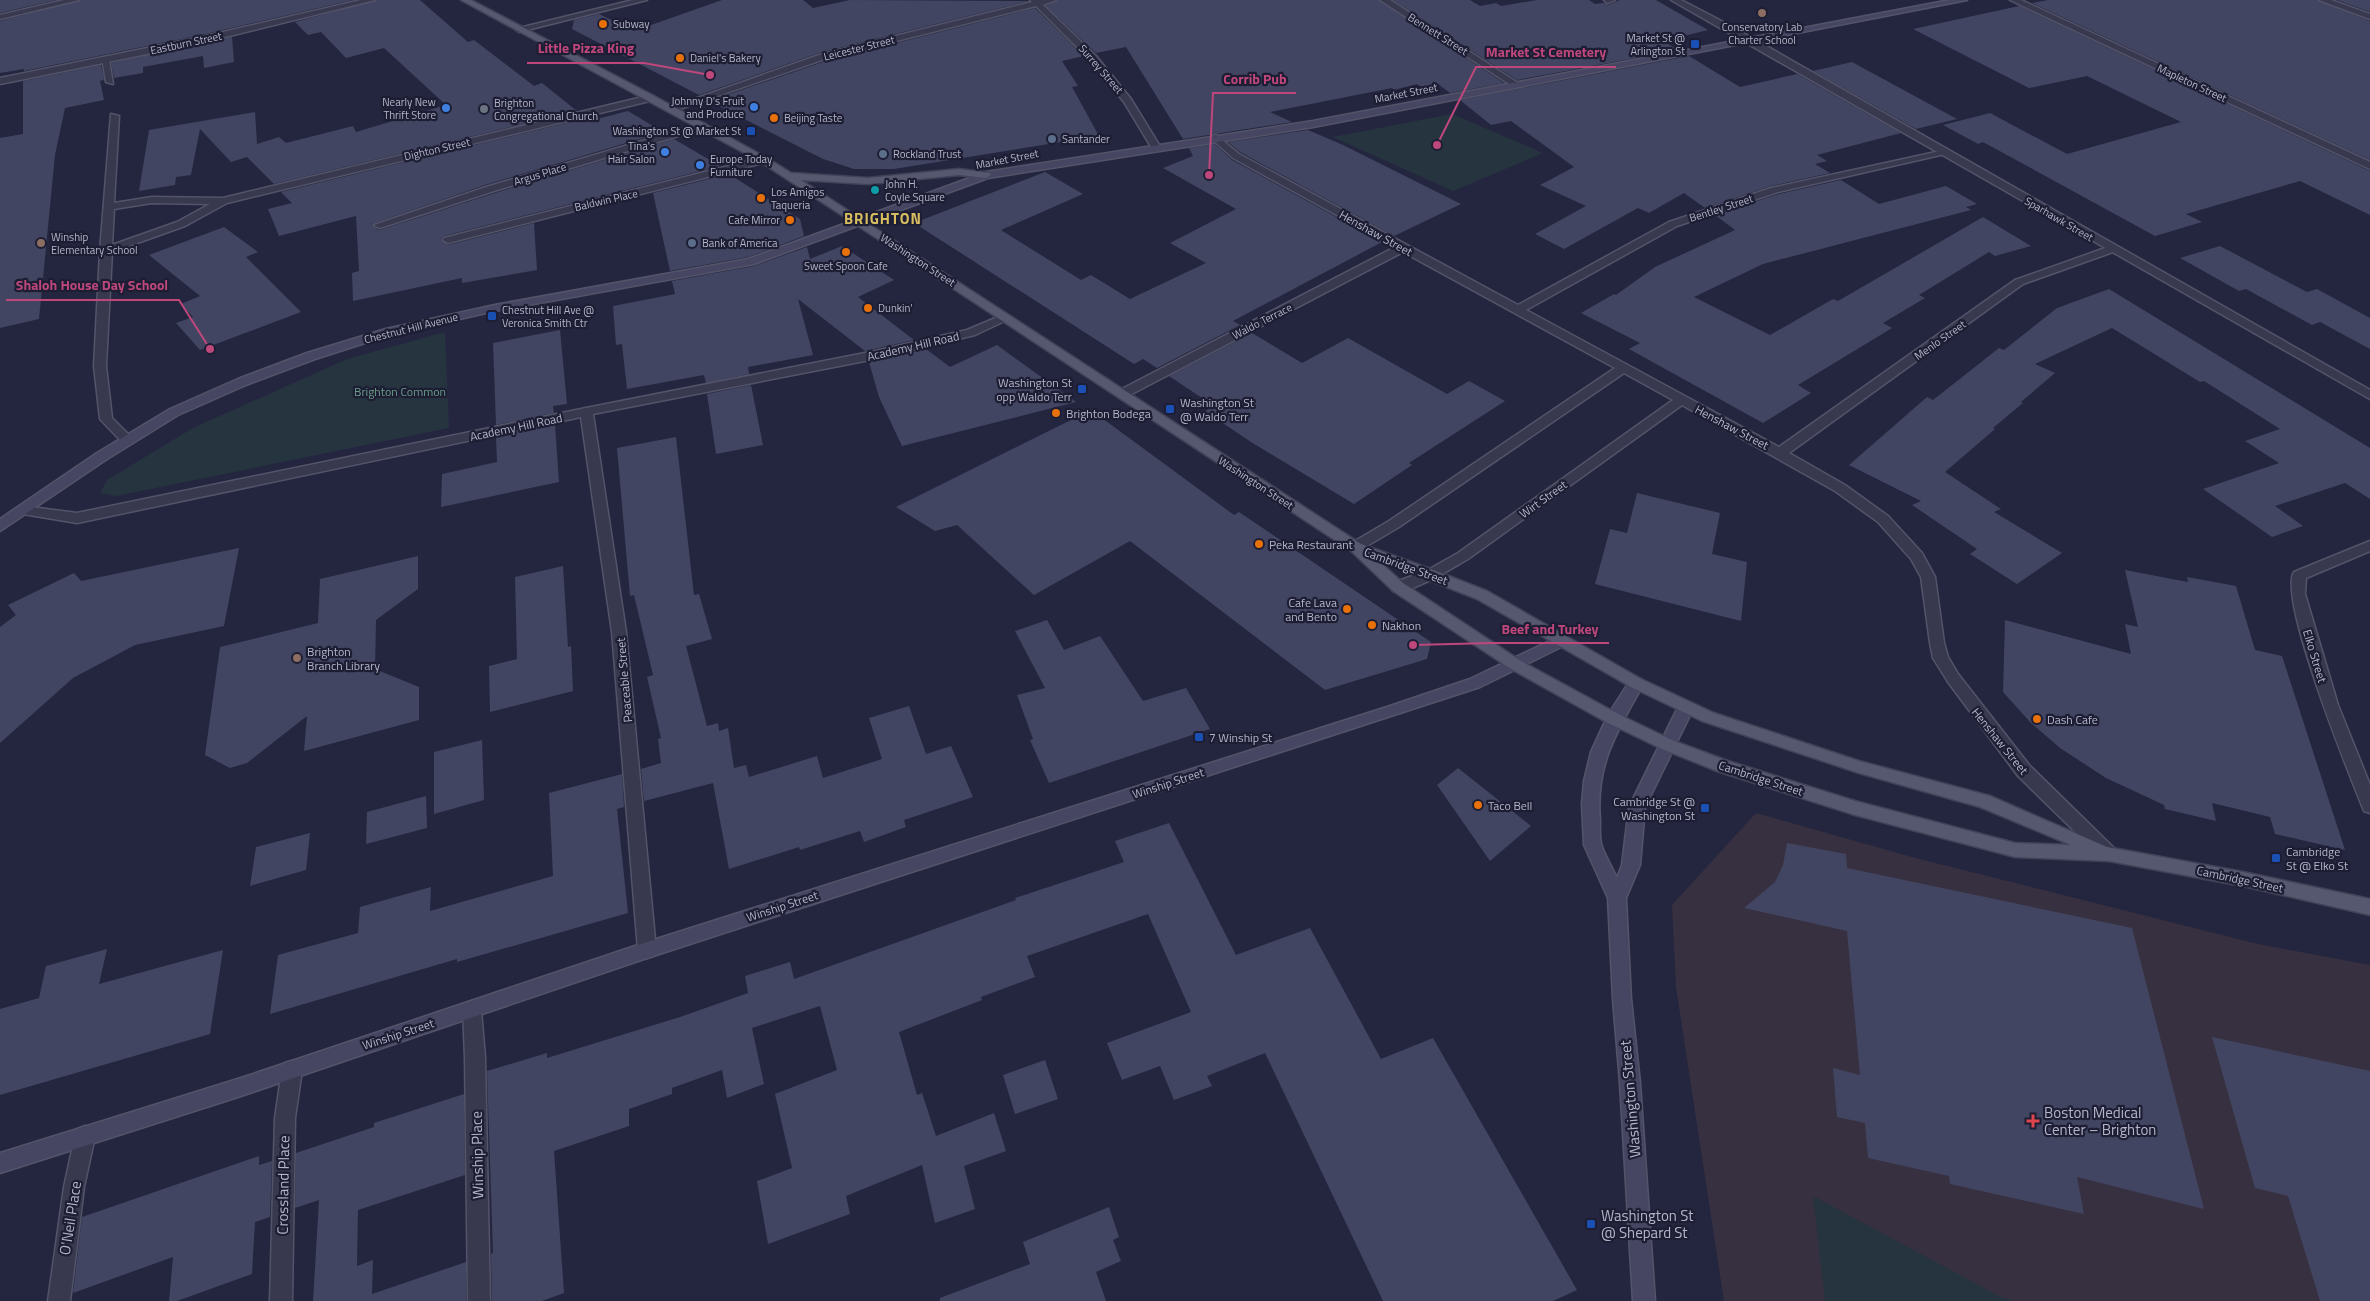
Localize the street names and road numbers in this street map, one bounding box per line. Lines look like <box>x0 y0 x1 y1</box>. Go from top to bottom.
street label: Bennett Street <box>1405 9 1471 59</box>
street label: Eastburn Street <box>149 28 223 58</box>
street label: Leicester Street <box>822 31 896 65</box>
street label: Surrey Street <box>1075 41 1127 97</box>
street label: Mapleton Street <box>2155 60 2229 106</box>
street label: Market Street <box>1373 79 1439 107</box>
street label: Dighton Street <box>402 134 472 164</box>
street label: Market Street <box>974 145 1040 173</box>
street label: Argus Place <box>512 158 569 190</box>
street label: Baldwin Place <box>573 185 640 215</box>
street label: Bentley Street <box>1687 190 1755 226</box>
street label: Sparhawk Street <box>2022 193 2096 245</box>
street label: Henshaw Street <box>1336 205 1417 261</box>
street label: Washington Street <box>877 230 959 290</box>
street label: Waldo Terrace <box>1229 299 1295 343</box>
street label: Chestnut Hill Avenue <box>362 308 460 347</box>
street label: Menlo Street <box>1911 316 1969 364</box>
street label: Academy Hill Road <box>865 326 961 366</box>
street label: Henshaw Street <box>1692 400 1773 455</box>
street label: Academy Hill Road <box>468 408 564 446</box>
street label: Washington Street <box>1215 453 1297 513</box>
street label: Wirt Street <box>1515 475 1572 523</box>
street label: Cambridge Street <box>1361 542 1451 590</box>
street label: Elko Street <box>2298 627 2332 686</box>
street label: Peaceable Street <box>611 636 637 723</box>
street label: Henshaw Street <box>1967 703 2033 779</box>
street label: Cambridge Street <box>1716 755 1806 801</box>
street label: Winship Street <box>1130 762 1207 804</box>
street label: Cambridge Street <box>2195 861 2286 898</box>
street label: Winship Street <box>744 885 821 927</box>
street label: Winship Street <box>360 1013 437 1055</box>
street label: Washington Street <box>1613 1039 1647 1159</box>
street label: Winship Place <box>465 1111 489 1199</box>
street label: Crossland Place <box>271 1135 295 1235</box>
street label: O'Neil Place <box>53 1179 87 1257</box>

